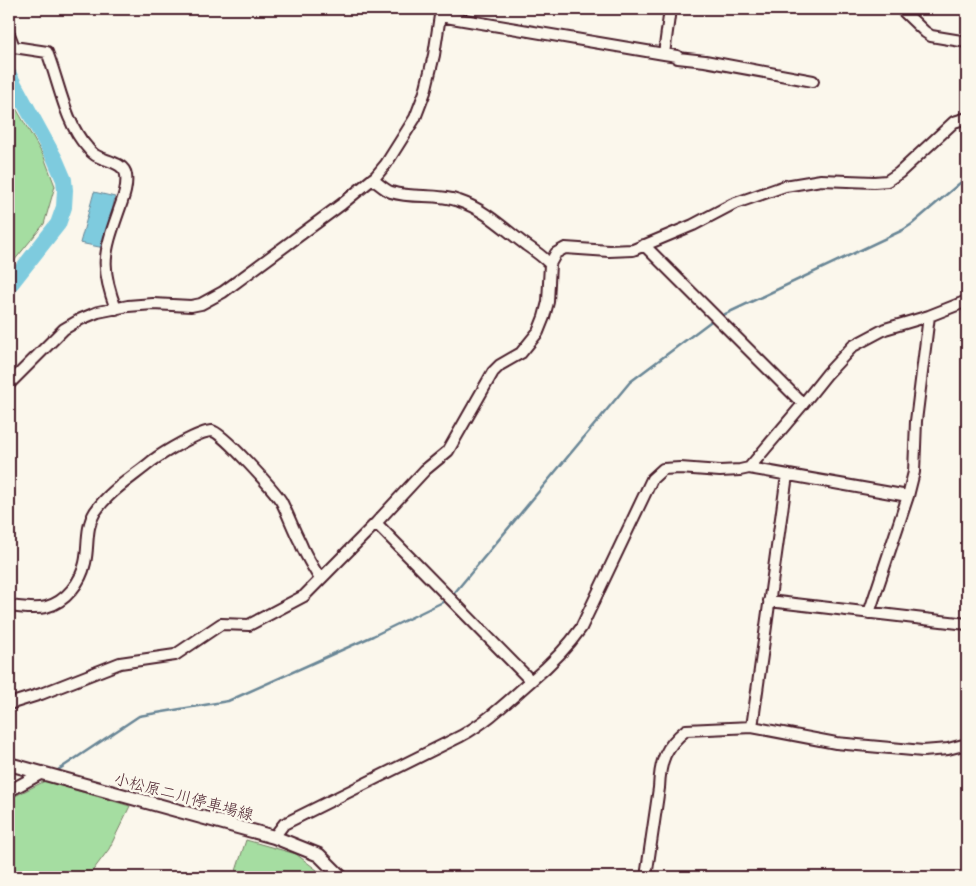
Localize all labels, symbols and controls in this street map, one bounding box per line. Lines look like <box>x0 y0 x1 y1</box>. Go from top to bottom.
street label: 小松原二川停車場線 <box>111 770 256 827</box>

